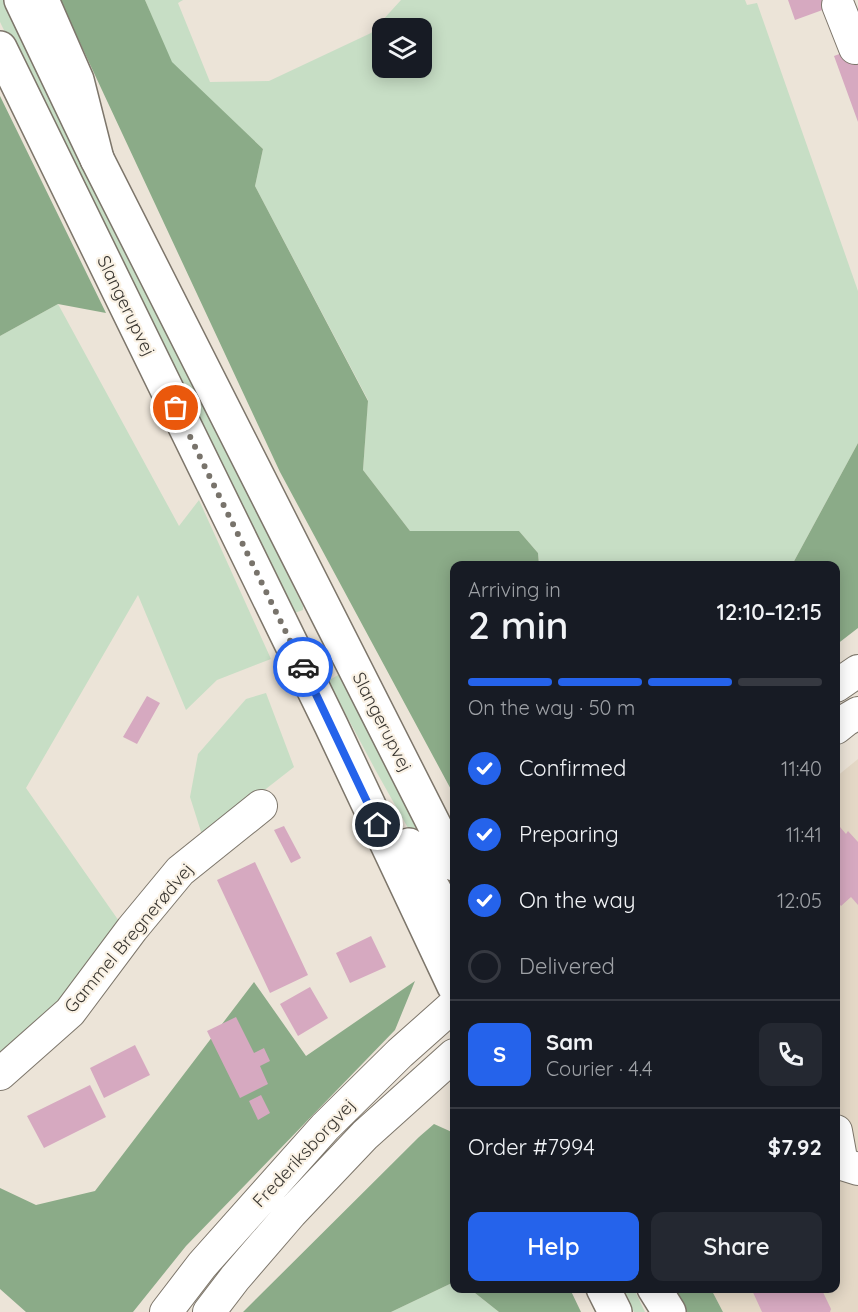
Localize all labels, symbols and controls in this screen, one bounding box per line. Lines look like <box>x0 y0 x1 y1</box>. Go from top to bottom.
map controls <box>372 18 432 78</box>
button: layers <box>372 18 432 78</box>
street label: Slangerupvej <box>92 252 161 360</box>
pin <box>150 382 201 433</box>
icon: bag <box>159 391 192 424</box>
text: Arriving in <box>468 577 561 602</box>
text: 12:10–12:15 <box>717 598 822 626</box>
text: 2 min <box>468 600 569 649</box>
courier <box>273 637 333 697</box>
icon: car <box>287 651 320 684</box>
street label: Slangerupvej <box>347 668 417 776</box>
text: On the way · 50 m <box>468 695 635 720</box>
icon: check <box>468 752 501 785</box>
text: Confirmed <box>519 754 626 782</box>
text: 11:40 <box>781 756 822 781</box>
pin <box>352 799 403 850</box>
icon: home <box>361 808 394 841</box>
icon: check <box>468 818 501 851</box>
text: Preparing <box>519 820 619 848</box>
text: 11:41 <box>786 822 822 847</box>
street label: Gammel Bregnerødvej <box>59 858 198 1017</box>
icon: check <box>468 884 501 917</box>
text: On the way <box>519 886 635 914</box>
text: 12:05 <box>777 888 822 913</box>
text: Delivered <box>519 952 615 980</box>
button: phone <box>759 1023 822 1086</box>
text: Sam <box>546 1028 593 1056</box>
text: S <box>493 1040 506 1068</box>
text: Courier · 4.4 <box>546 1056 652 1081</box>
street label: Frederiksborgvej <box>247 1093 360 1212</box>
text: Order #7994 <box>468 1133 595 1161</box>
text: $7.92 <box>768 1133 822 1161</box>
button: Help <box>468 1212 639 1281</box>
button: Share <box>651 1212 822 1281</box>

